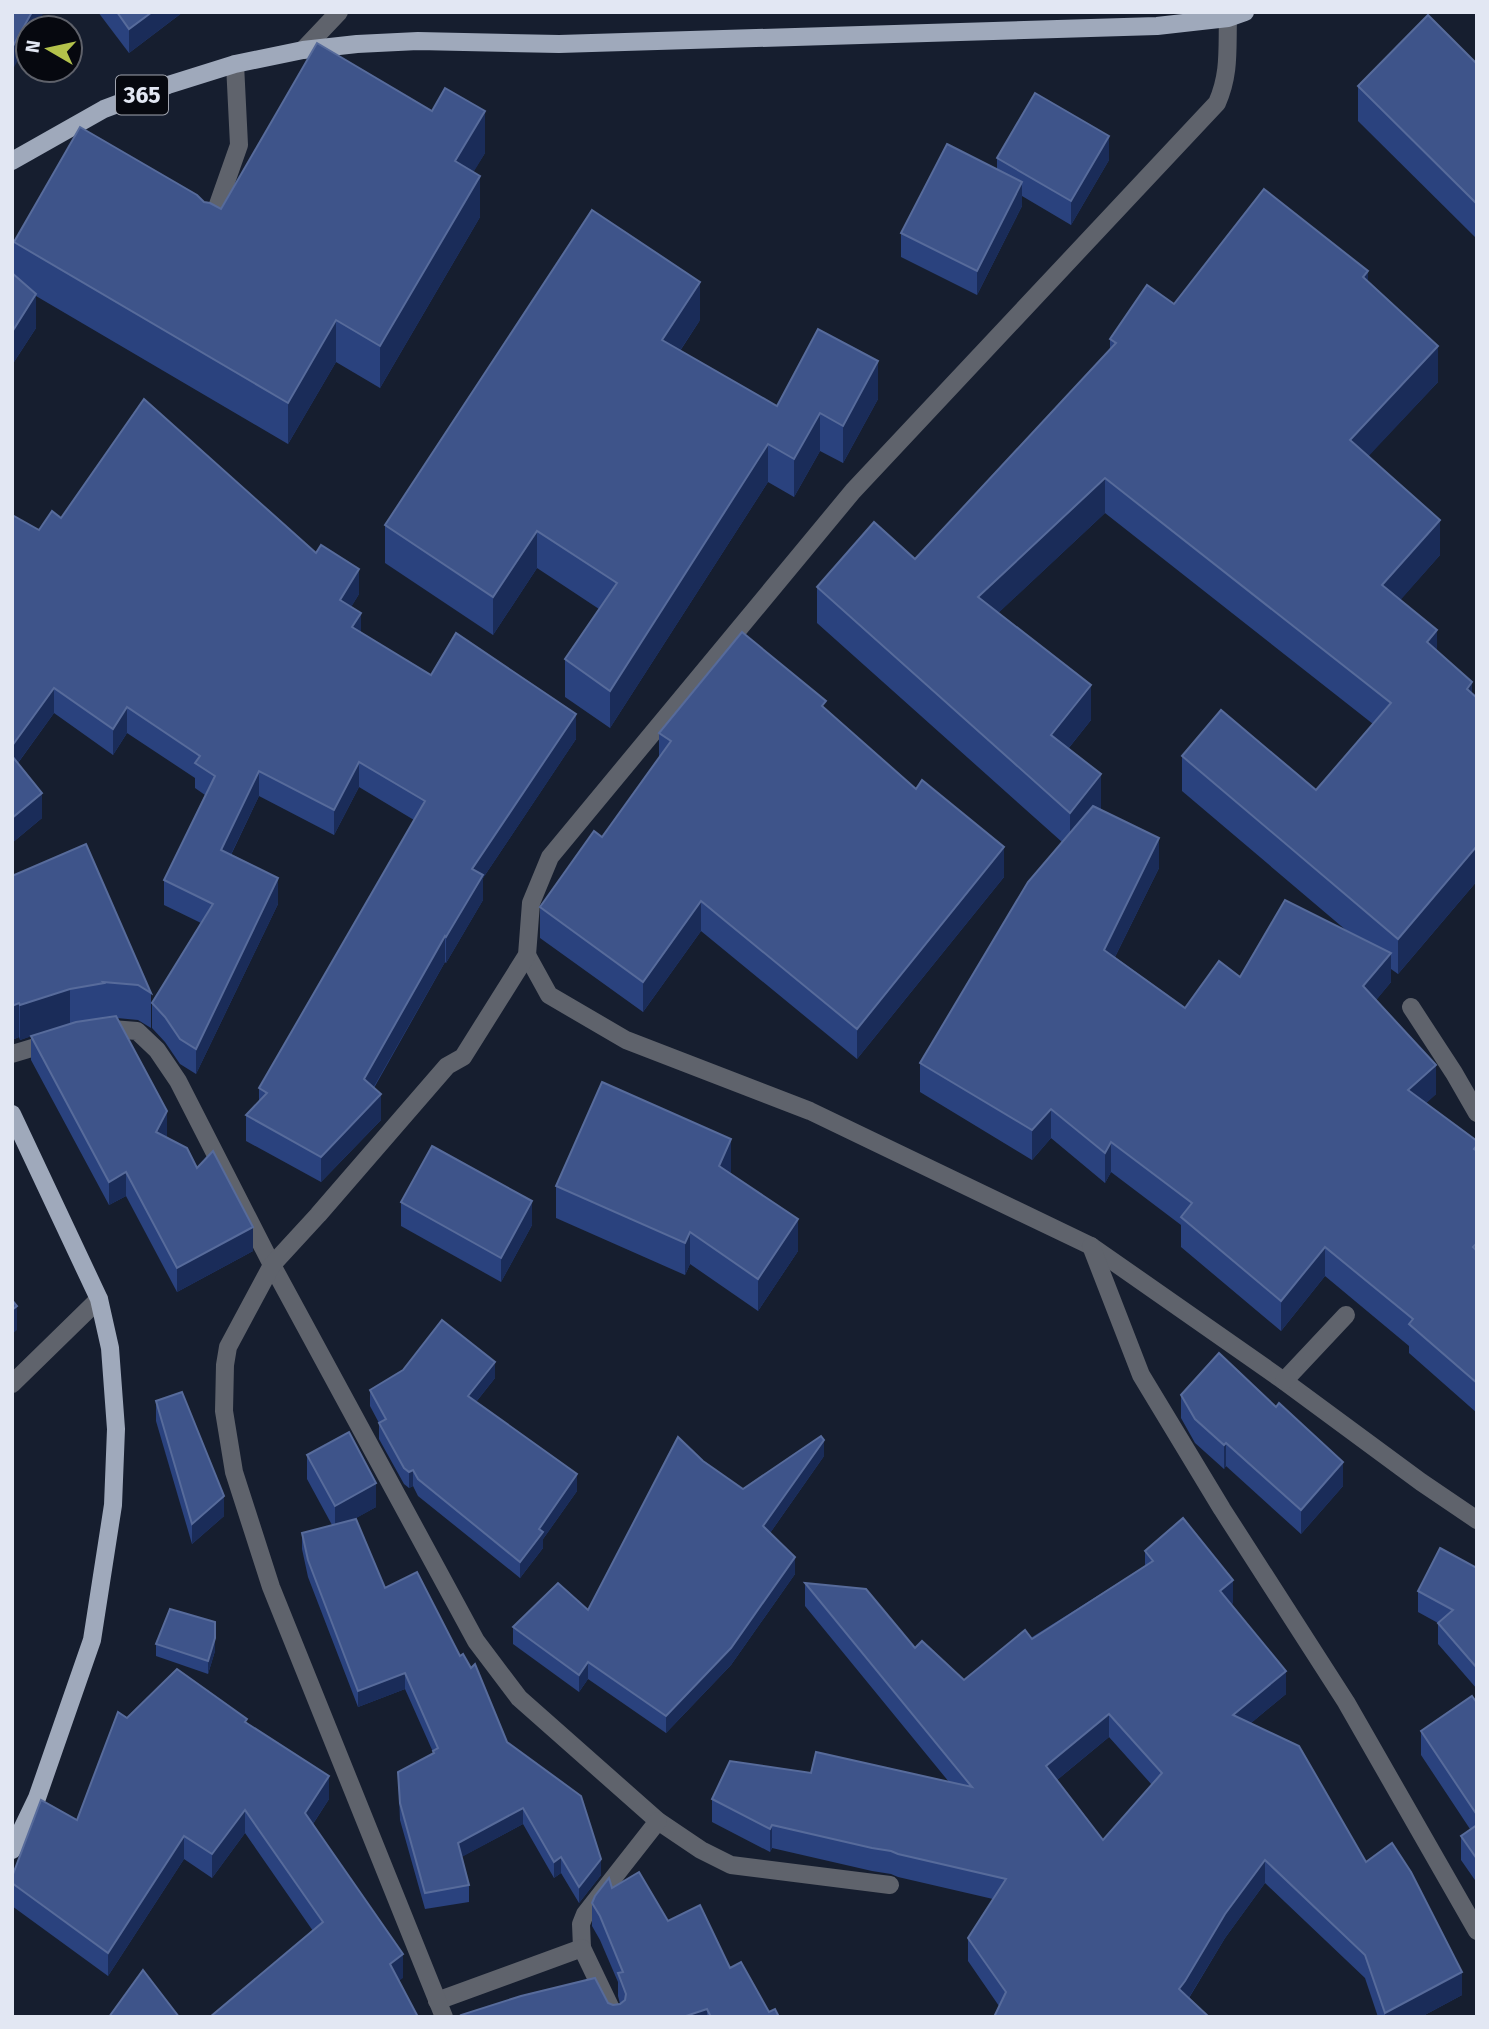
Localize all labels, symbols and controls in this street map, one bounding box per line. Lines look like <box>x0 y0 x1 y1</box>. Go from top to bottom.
north arrow <box>14 14 84 84</box>
text: N <box>20 38 45 54</box>
road number: 365 <box>116 76 168 114</box>

